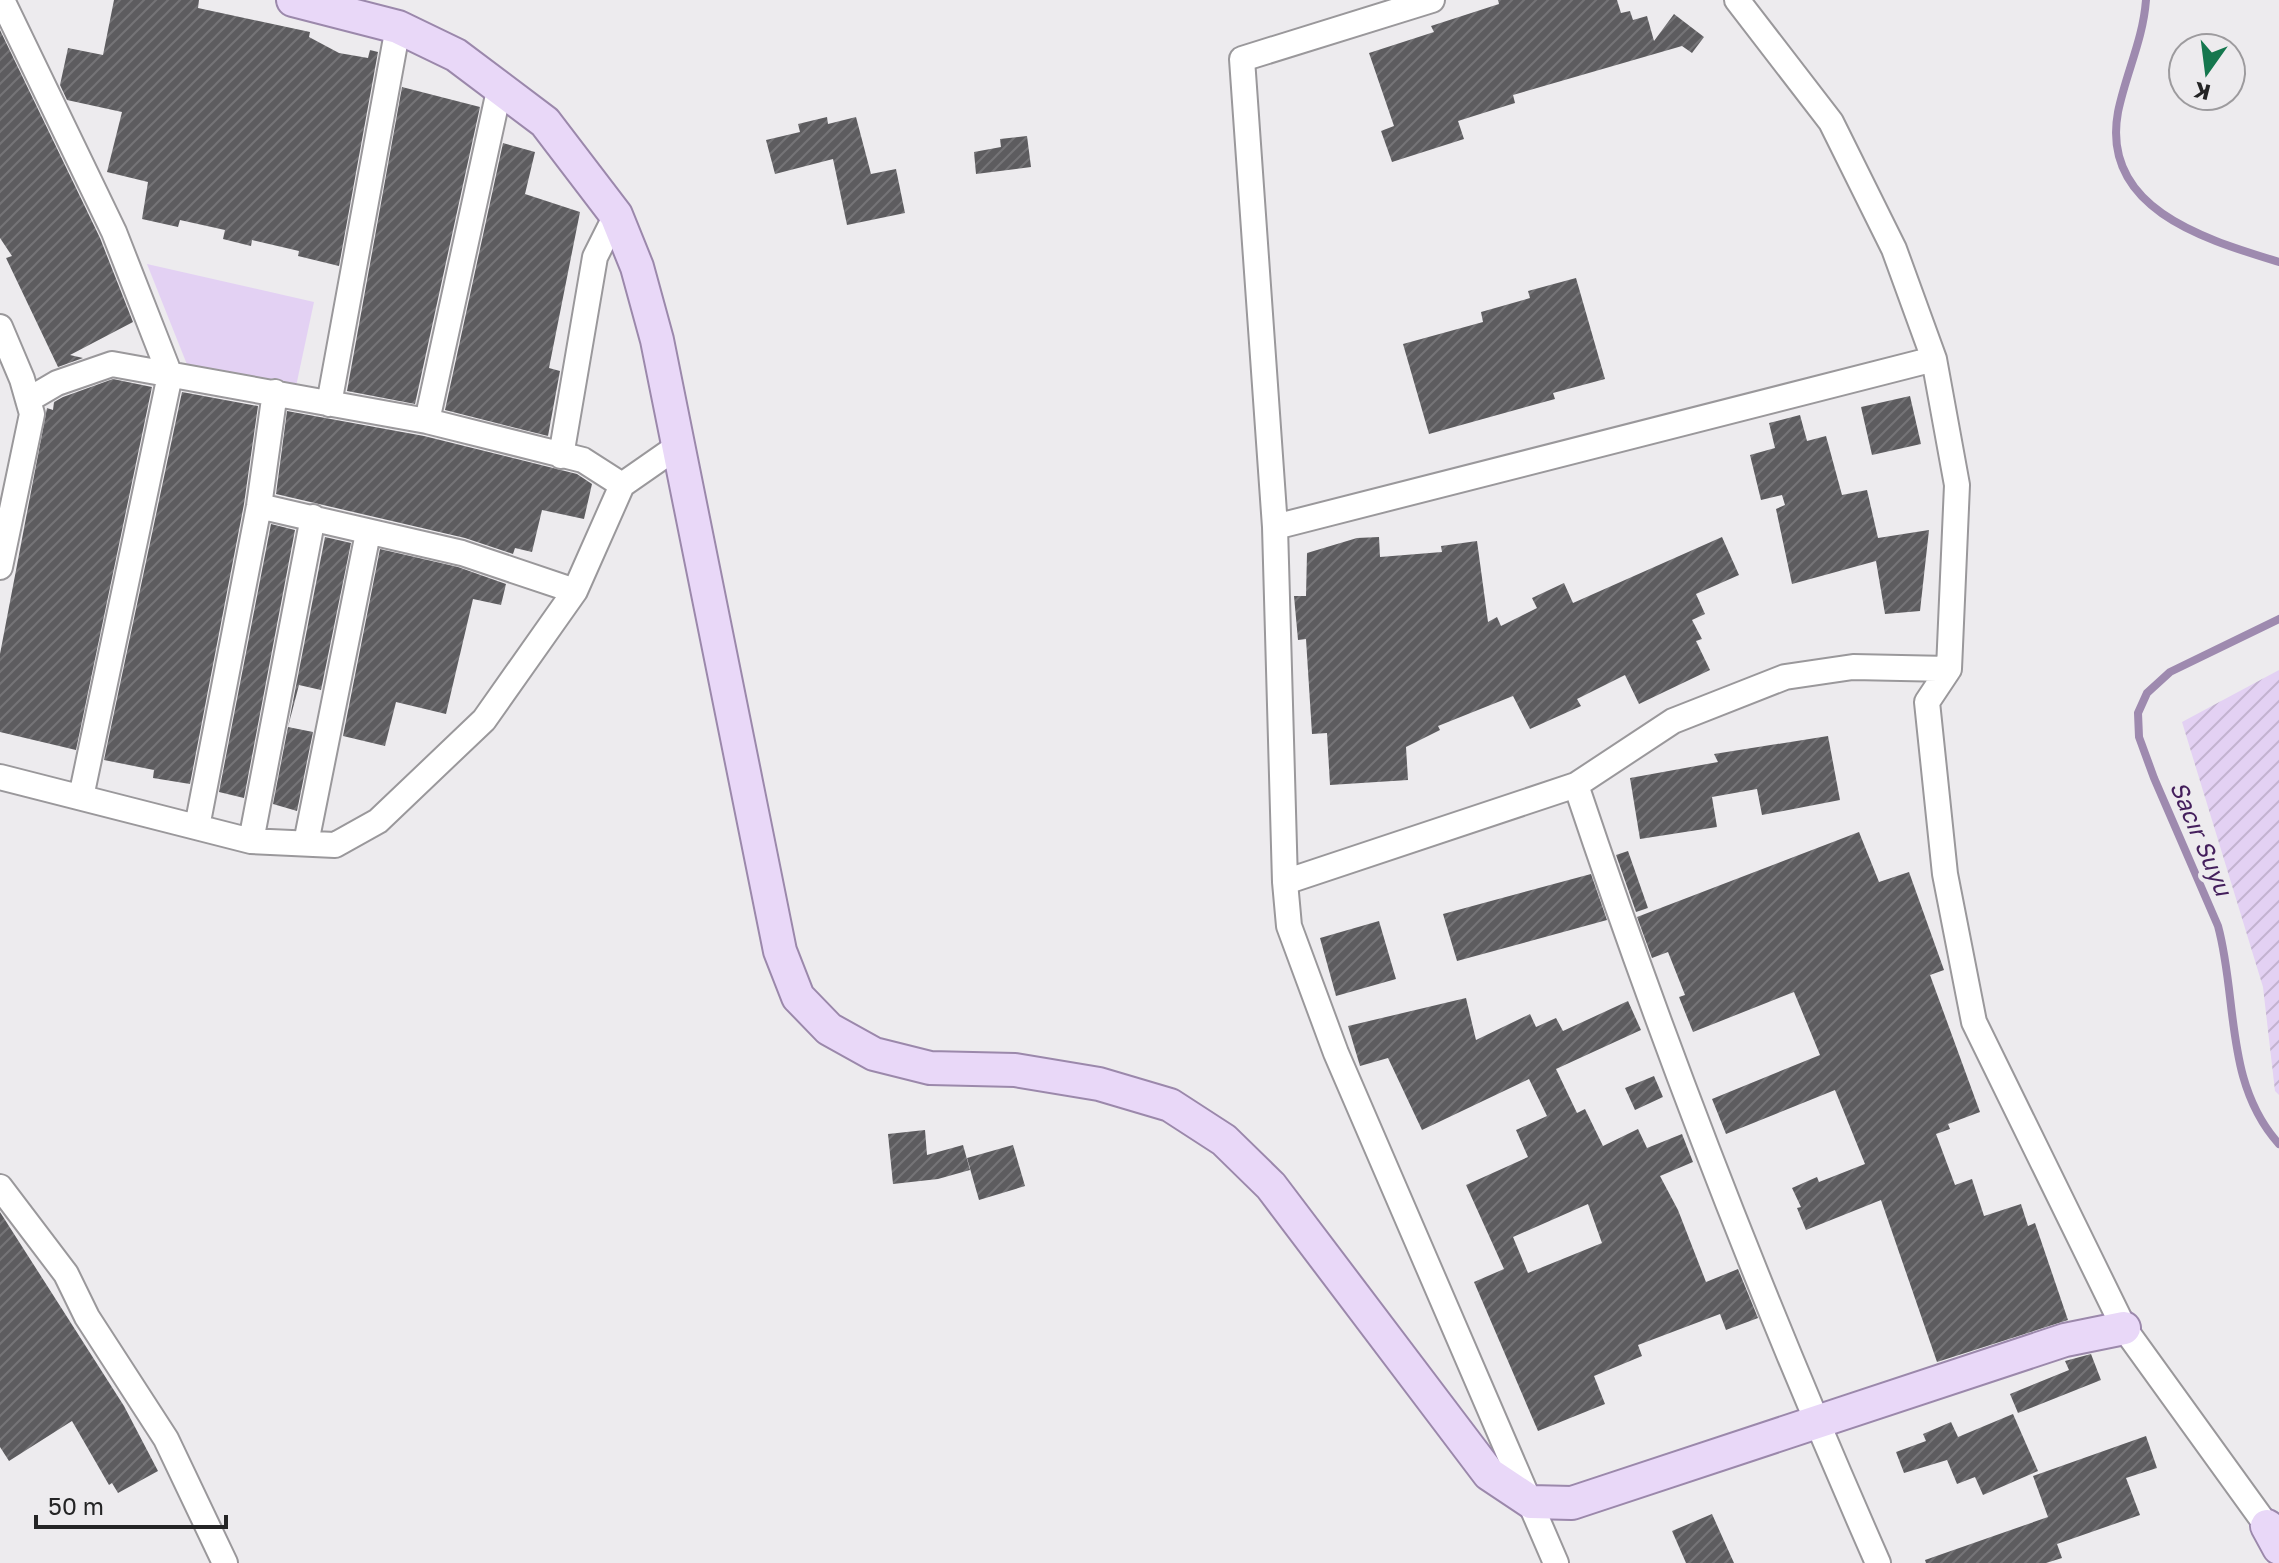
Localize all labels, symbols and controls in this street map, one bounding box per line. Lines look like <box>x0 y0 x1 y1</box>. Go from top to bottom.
north arrow <box>2167 32 2247 112</box>
text: K <box>2191 77 2213 107</box>
water label: Sacır Suyu <box>2164 776 2240 901</box>
scale bar <box>36 1479 226 1529</box>
text: 50 m <box>48 1491 104 1520</box>

